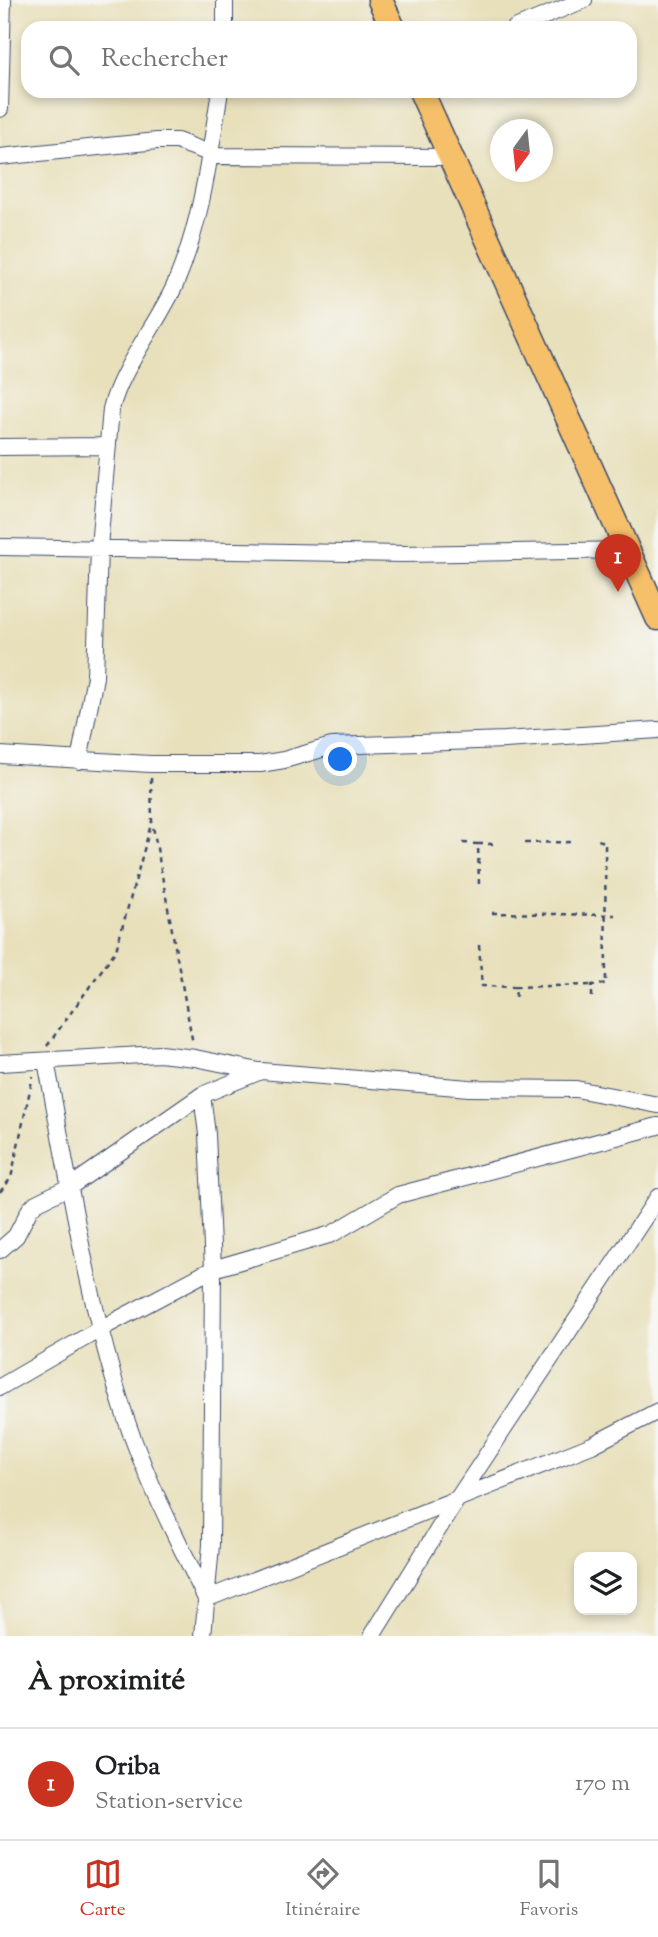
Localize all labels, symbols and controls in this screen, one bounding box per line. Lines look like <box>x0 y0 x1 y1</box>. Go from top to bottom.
search box <box>21 21 637 98</box>
icon: search <box>45 41 83 79</box>
text: Rechercher <box>101 41 228 78</box>
north arrow <box>490 119 553 182</box>
pin: 1 <box>595 534 641 592</box>
your location <box>323 742 357 776</box>
map controls <box>574 1552 637 1615</box>
button: layers <box>574 1552 637 1615</box>
text: À proximité <box>28 1660 185 1703</box>
text: Oriba <box>95 1749 160 1786</box>
text: 1 <box>47 1768 55 1801</box>
text: 170 m <box>575 1768 630 1801</box>
text: Station-service <box>95 1786 243 1819</box>
tab: Carte <box>80 1855 126 1924</box>
tab: Itinéraire <box>285 1855 360 1924</box>
tab: Favoris <box>520 1855 578 1924</box>

